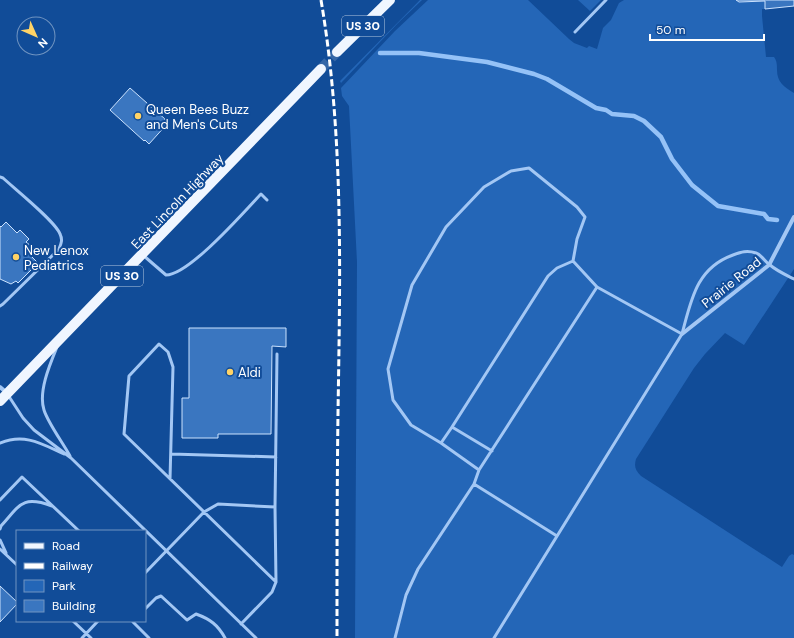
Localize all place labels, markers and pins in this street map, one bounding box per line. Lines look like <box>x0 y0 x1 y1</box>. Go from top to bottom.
place label: Queen Bees Buzz and Men's Cuts <box>146 101 249 133</box>
marker: Queen Bees Buzz and Men's Cuts <box>133 111 143 121</box>
place label: New Lenox Pediatrics <box>24 242 89 274</box>
marker: New Lenox Pediatrics <box>11 252 21 262</box>
place label: Aldi <box>238 364 261 381</box>
marker: Aldi <box>225 367 235 377</box>

